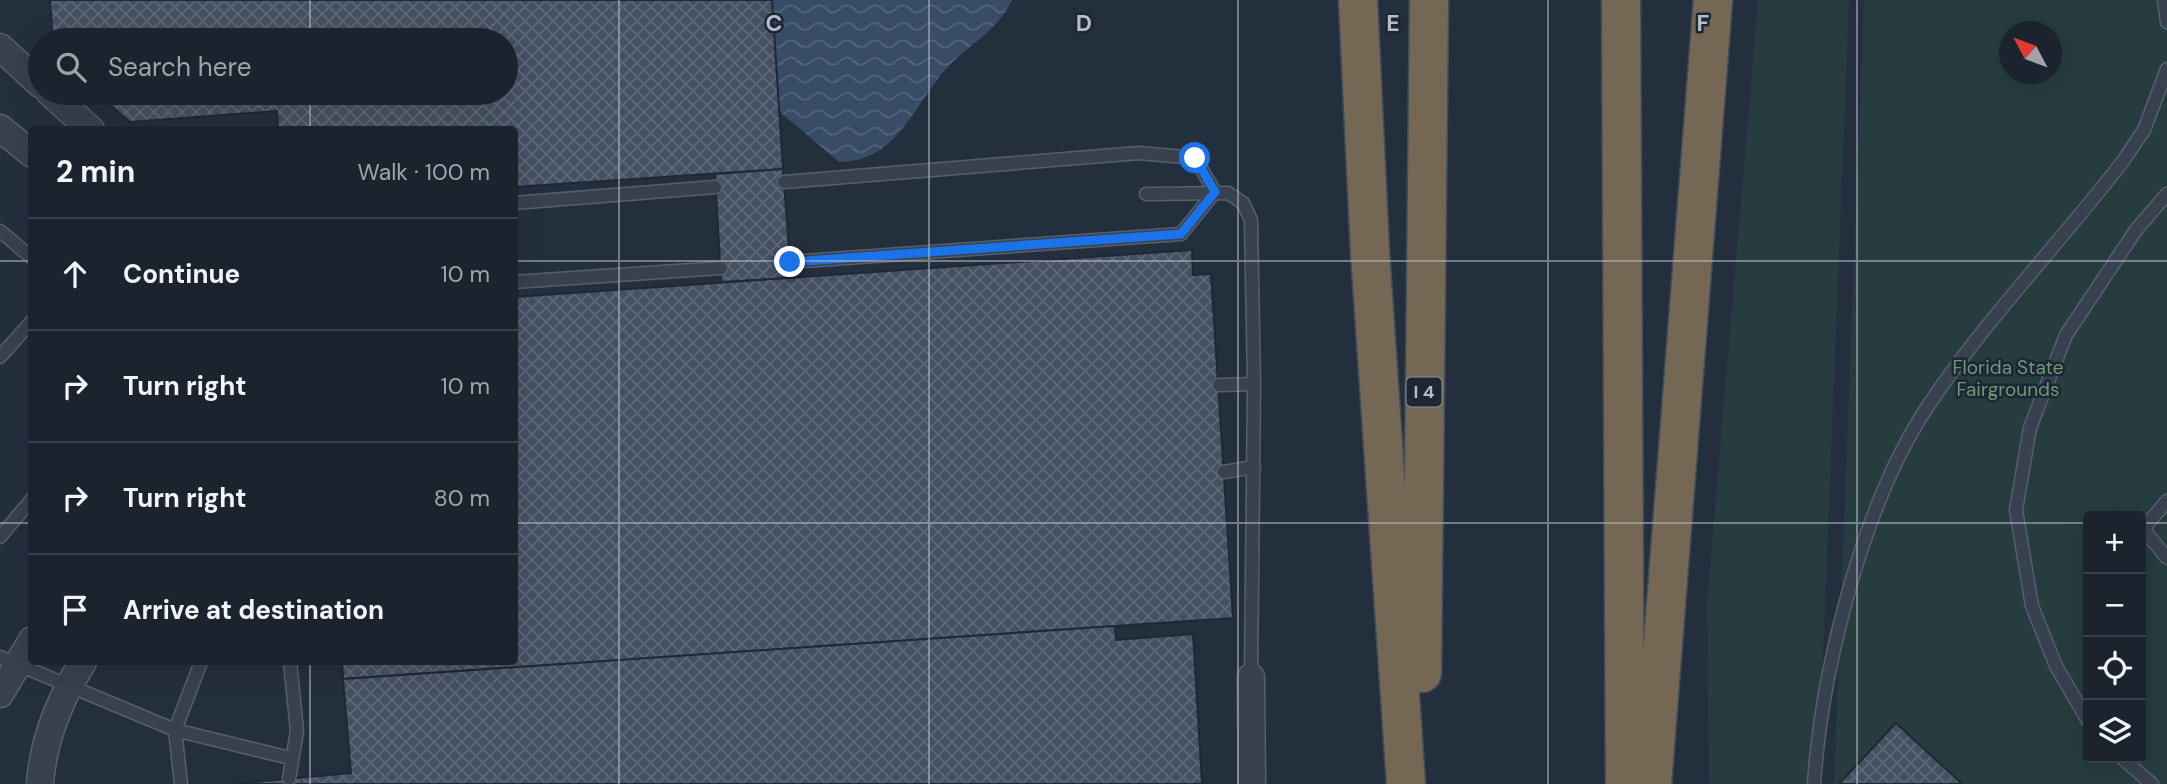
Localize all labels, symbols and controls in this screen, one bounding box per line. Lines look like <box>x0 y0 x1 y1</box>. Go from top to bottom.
text: C <box>766 8 782 38</box>
text: D <box>1076 8 1092 38</box>
text: E <box>1386 8 1400 38</box>
text: F <box>1697 8 1710 38</box>
north arrow <box>1999 21 2062 84</box>
search box <box>28 28 518 105</box>
icon: search <box>52 48 90 86</box>
text: Search here <box>108 50 251 84</box>
route start <box>1179 142 1210 173</box>
text: 2 min <box>56 152 135 191</box>
text: Walk · 100 m <box>358 157 490 187</box>
route end <box>774 246 805 277</box>
icon: ahead <box>56 255 94 293</box>
text: Continue <box>123 257 240 291</box>
text: 10 m <box>440 259 490 289</box>
park label: Florida State Fairgrounds <box>1952 355 2064 402</box>
icon: right <box>56 367 94 405</box>
text: Turn right <box>123 369 247 403</box>
text: 10 m <box>440 371 490 401</box>
road number: I 4 <box>1406 378 1442 406</box>
icon: right <box>56 479 94 517</box>
text: Turn right <box>123 481 247 515</box>
text: 80 m <box>434 483 490 513</box>
map controls <box>2083 511 2146 763</box>
button: + <box>2083 511 2146 574</box>
button: − <box>2083 574 2146 637</box>
icon: arrive <box>56 591 94 629</box>
text: Arrive at destination <box>123 593 384 627</box>
button: locate <box>2083 637 2146 700</box>
button: layers <box>2083 700 2146 763</box>

